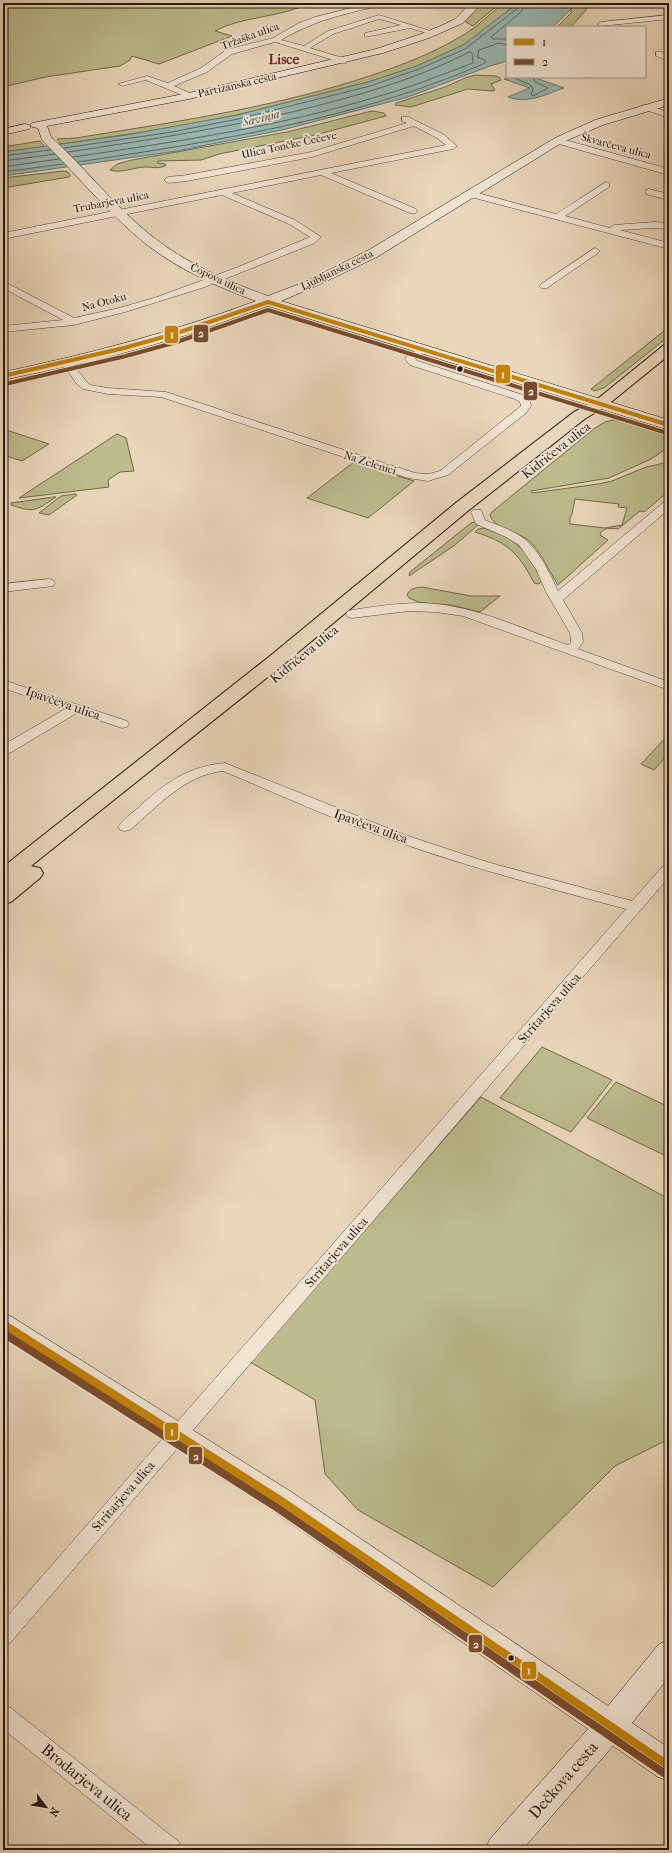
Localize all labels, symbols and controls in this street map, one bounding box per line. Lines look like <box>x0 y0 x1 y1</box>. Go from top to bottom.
street label: Tržaška ulica <box>219 19 282 53</box>
legend <box>506 26 646 78</box>
text: 1 <box>542 35 546 49</box>
district label: Lisce <box>269 51 299 68</box>
text: 2 <box>542 55 548 69</box>
street label: Partizanska cesta <box>196 69 279 100</box>
water label: Savinja <box>240 107 281 130</box>
street label: Ulica Tončke Čečeve <box>240 128 338 161</box>
street label: Škvarčeva ulica <box>580 130 653 162</box>
street label: Trubarjeva ulica <box>72 188 151 216</box>
street label: Ljubljanska cesta <box>299 246 376 293</box>
street label: Čopova ulica <box>188 261 249 298</box>
street label: Na Otoku <box>80 290 128 314</box>
line badge: 2 <box>193 324 209 343</box>
line badge: 1 <box>164 325 179 344</box>
text: 2 <box>198 327 204 340</box>
text: 1 <box>170 328 174 341</box>
unlabelled marker <box>455 364 465 374</box>
line badge: 1 <box>495 364 511 384</box>
text: 1 <box>501 368 505 381</box>
line badge: 2 <box>523 381 538 401</box>
text: 2 <box>528 385 534 398</box>
street label: Kidričeva ulica <box>519 418 594 482</box>
street label: Na Zelenici <box>342 448 399 478</box>
street label: Kidričeva ulica <box>267 621 342 686</box>
street label: Ipavčeva ulica <box>24 683 103 723</box>
street label: Ipavčeva ulica <box>332 806 411 847</box>
street label: Stritarjeva ulica <box>514 969 584 1046</box>
street label: Stritarjeva ulica <box>301 1213 371 1290</box>
line badge: 1 <box>164 1422 179 1441</box>
text: 1 <box>170 1425 174 1438</box>
line badge: 2 <box>188 1446 203 1465</box>
text: 2 <box>193 1450 199 1463</box>
street label: Stritarjeva ulica <box>88 1457 158 1534</box>
line badge: 2 <box>468 1634 483 1653</box>
text: 2 <box>473 1638 479 1651</box>
unlabelled marker <box>506 1653 516 1663</box>
line badge: 1 <box>521 1661 537 1680</box>
text: 1 <box>527 1664 531 1677</box>
street label: Dečkova cesta <box>524 1737 602 1822</box>
street label: Brodarjeva ulica <box>38 1740 137 1825</box>
north arrow <box>26 1787 66 1827</box>
text: N <box>46 1805 62 1819</box>

